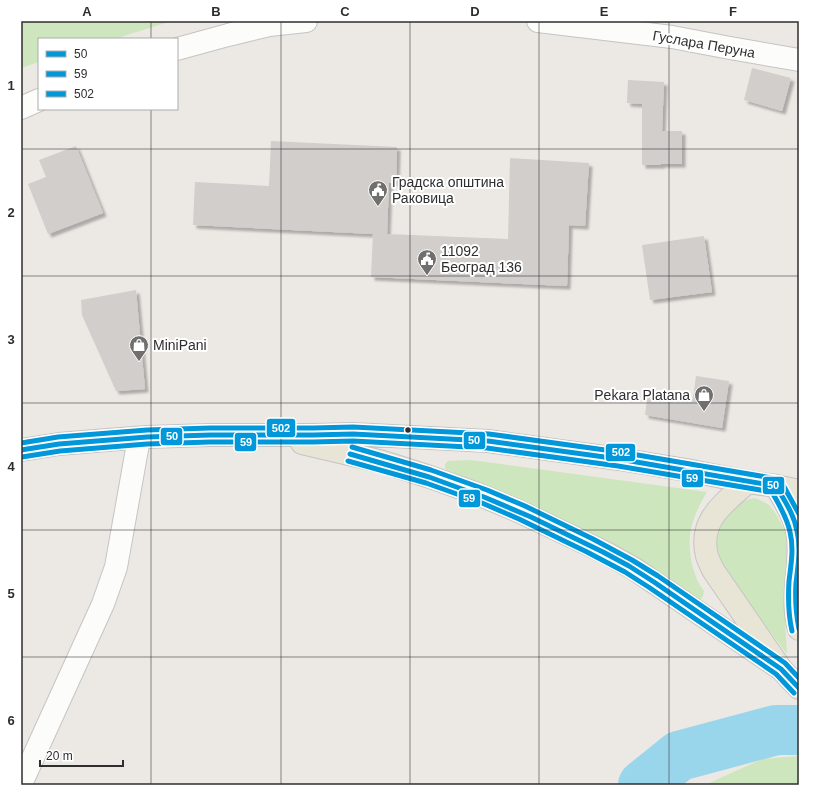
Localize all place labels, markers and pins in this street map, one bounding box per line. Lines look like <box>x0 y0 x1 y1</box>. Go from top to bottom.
place label: Градска општина Раковица <box>392 174 504 206</box>
public building icon: Градска општина Раковица <box>367 179 389 207</box>
place label: 11092 Београд 136 <box>441 243 522 275</box>
public building icon: 11092 Београд 136 <box>416 248 438 276</box>
shop icon: MiniPani <box>128 334 150 362</box>
place label: MiniPani <box>153 337 207 353</box>
shop icon: Pekara Platana <box>693 384 715 412</box>
place label: Pekara Platana <box>594 387 690 403</box>
unlabelled marker <box>403 425 413 435</box>

